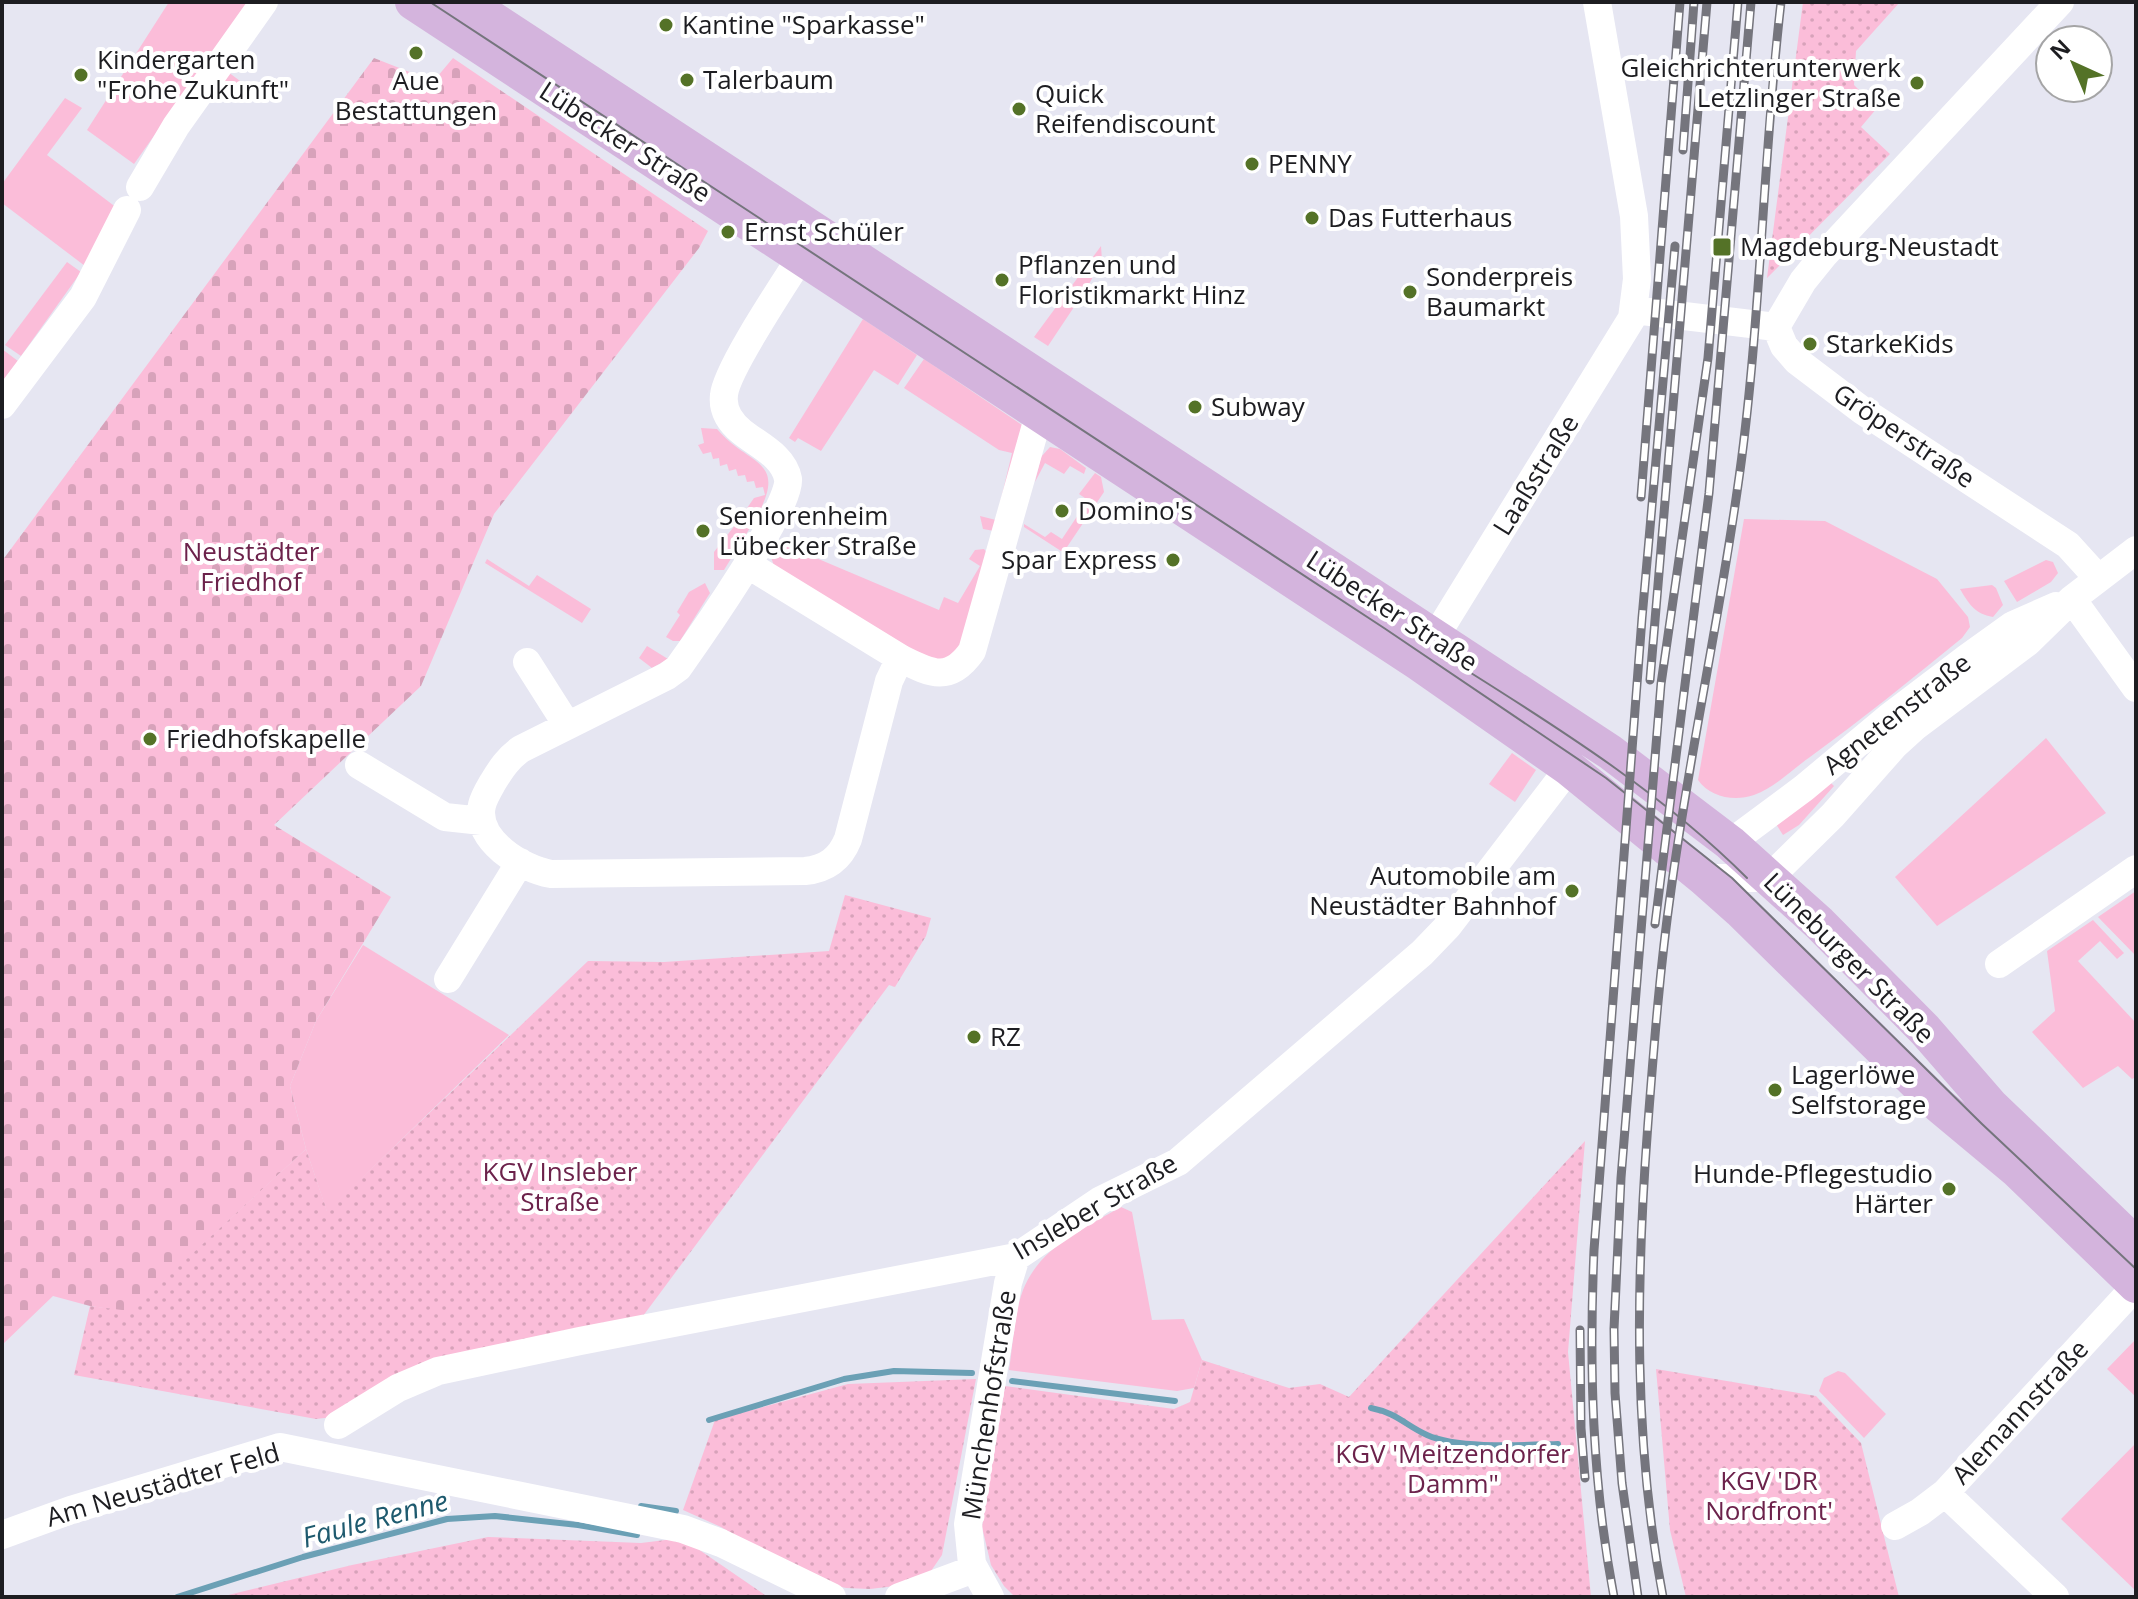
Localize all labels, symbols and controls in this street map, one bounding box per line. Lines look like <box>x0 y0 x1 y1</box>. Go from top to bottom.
place label: Kantine "Sparkasse" <box>682 6 925 42</box>
marker: Kantine "Sparkasse" <box>657 16 675 34</box>
north arrow <box>2034 24 2114 104</box>
text: N <box>2043 32 2076 66</box>
place label: Kindergarten "Frohe Zukunft" <box>97 41 289 107</box>
marker: Aue Bestattungen <box>407 44 425 62</box>
place label: Gleichrichterunterwerk Letzlinger Straße <box>1620 49 1901 115</box>
place label: Talerbaum <box>703 61 834 97</box>
place label: Aue Bestattungen <box>335 62 497 128</box>
marker: Kindergarten "Frohe Zukunft" <box>72 66 90 84</box>
marker: Talerbaum <box>678 71 696 89</box>
street label: Lübecker Straße <box>533 72 718 210</box>
marker: Gleichrichterunterwerk Letzlinger Straße <box>1908 74 1926 92</box>
place label: Quick Reifendiscount <box>1035 75 1216 141</box>
marker: Quick Reifendiscount <box>1010 100 1028 118</box>
place label: PENNY <box>1268 145 1352 181</box>
marker: PENNY <box>1243 155 1261 173</box>
place label: Das Futterhaus <box>1328 199 1512 235</box>
marker: Das Futterhaus <box>1303 209 1321 227</box>
place label: Ernst Schüler <box>744 213 904 249</box>
marker: Ernst Schüler <box>719 223 737 241</box>
place label: Magdeburg-Neustadt <box>1740 228 1999 264</box>
marker: Magdeburg-Neustadt <box>1711 236 1733 258</box>
place label: Pflanzen und Floristikmarkt Hinz <box>1018 246 1245 312</box>
place label: Sonderpreis Baumarkt <box>1426 258 1573 324</box>
marker: Pflanzen und Floristikmarkt Hinz <box>993 271 1011 289</box>
marker: Sonderpreis Baumarkt <box>1401 283 1419 301</box>
place label: StarkeKids <box>1826 325 1954 361</box>
marker: StarkeKids <box>1801 335 1819 353</box>
street label: Gröperstraße <box>1827 374 1983 496</box>
place label: Subway <box>1211 388 1306 424</box>
marker: Subway <box>1186 398 1204 416</box>
street label: Laaßstraße <box>1484 407 1586 542</box>
place label: Domino's <box>1078 492 1193 528</box>
place label: Seniorenheim Lübecker Straße <box>719 497 917 563</box>
marker: Domino's <box>1053 502 1071 520</box>
marker: Seniorenheim Lübecker Straße <box>694 522 712 540</box>
park label: Neustädter Friedhof <box>183 533 320 599</box>
place label: Spar Express <box>1001 541 1157 577</box>
street label: Lübecker Straße <box>1300 541 1485 679</box>
marker: Spar Express <box>1164 551 1182 569</box>
street label: Agnetenstraße <box>1815 644 1978 782</box>
place label: Friedhofskapelle <box>166 720 366 756</box>
marker: Friedhofskapelle <box>141 730 159 748</box>
place label: Automobile am Neustädter Bahnhof <box>1309 857 1557 923</box>
street label: Lüneburger Straße <box>1756 864 1943 1051</box>
marker: Automobile am Neustädter Bahnhof <box>1563 882 1581 900</box>
place label: RZ <box>990 1018 1021 1054</box>
marker: RZ <box>965 1028 983 1046</box>
place label: Lagerlöwe Selfstorage <box>1791 1056 1926 1122</box>
marker: Lagerlöwe Selfstorage <box>1766 1081 1784 1099</box>
street label: Insleber Straße <box>1006 1145 1183 1268</box>
park label: KGV Insleber Straße <box>483 1153 638 1219</box>
place label: Hunde-Pflegestudio Härter <box>1693 1155 1933 1221</box>
marker: Hunde-Pflegestudio Härter <box>1940 1180 1958 1198</box>
street label: Münchenhofstraße <box>952 1287 1024 1522</box>
street label: Alemannstraße <box>1943 1331 2096 1491</box>
street label: Am Neustädter Feld <box>42 1434 284 1535</box>
park label: KGV 'Meitzendorfer Damm" <box>1335 1435 1571 1501</box>
park label: KGV 'DR Nordfront' <box>1705 1462 1833 1528</box>
water label: Faule Renne <box>297 1480 452 1556</box>

